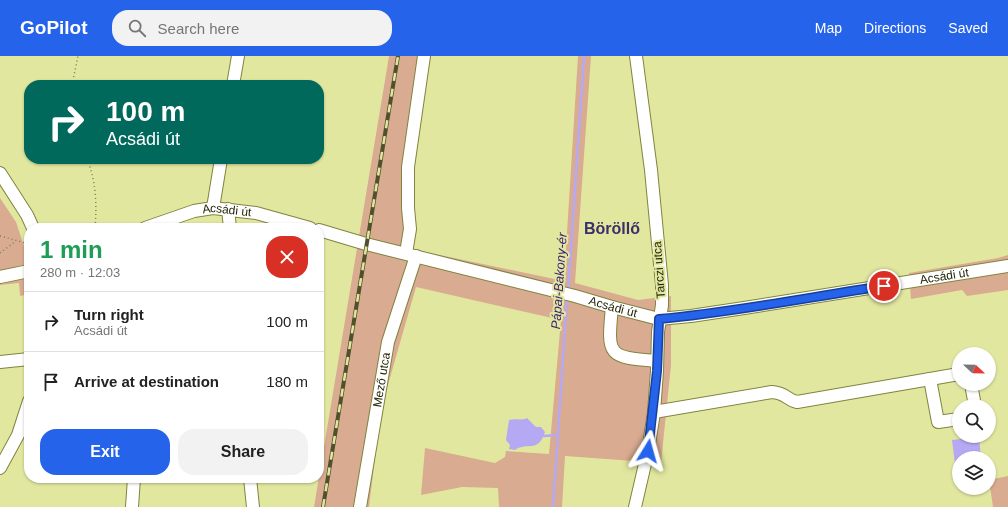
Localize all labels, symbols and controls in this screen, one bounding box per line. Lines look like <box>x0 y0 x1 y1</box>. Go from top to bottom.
search box <box>112 10 392 46</box>
text: GoPilot <box>20 17 88 38</box>
icon: search <box>126 17 148 39</box>
text: Search here <box>158 20 239 37</box>
text: Map <box>815 20 842 36</box>
text: Directions <box>864 20 926 36</box>
text: Saved <box>948 20 988 36</box>
icon: right <box>40 96 92 148</box>
text: 100 m <box>106 96 185 127</box>
text: Acsádi út <box>106 129 180 149</box>
street label: Acsádi út <box>201 201 253 219</box>
district label: Böröllő <box>584 220 640 237</box>
water label: Pápai-Bakony-ér <box>548 232 570 330</box>
text: 1 min <box>40 236 103 263</box>
button: close <box>266 236 308 278</box>
street label: Tarczi utca <box>650 241 668 299</box>
text: 280 m · 12:03 <box>40 265 120 280</box>
street label: Acsádi út <box>919 265 970 287</box>
pin <box>867 269 901 303</box>
icon: arrive <box>873 275 895 297</box>
street label: Acsádi út <box>587 294 639 320</box>
text: Turn right <box>74 306 144 323</box>
icon: right <box>40 311 62 333</box>
text: 100 m <box>266 313 308 330</box>
text: Acsádi út <box>74 323 127 338</box>
north arrow <box>952 347 996 391</box>
map controls <box>952 347 996 495</box>
street label: Mező utca <box>370 351 393 408</box>
icon: arrive <box>40 371 62 393</box>
text: Arrive at destination <box>74 373 219 390</box>
text: 180 m <box>266 373 308 390</box>
button: search <box>952 399 996 443</box>
button: Exit <box>40 429 170 475</box>
button: Share <box>178 429 308 475</box>
position arrow <box>627 430 669 472</box>
button: layers <box>952 451 996 495</box>

